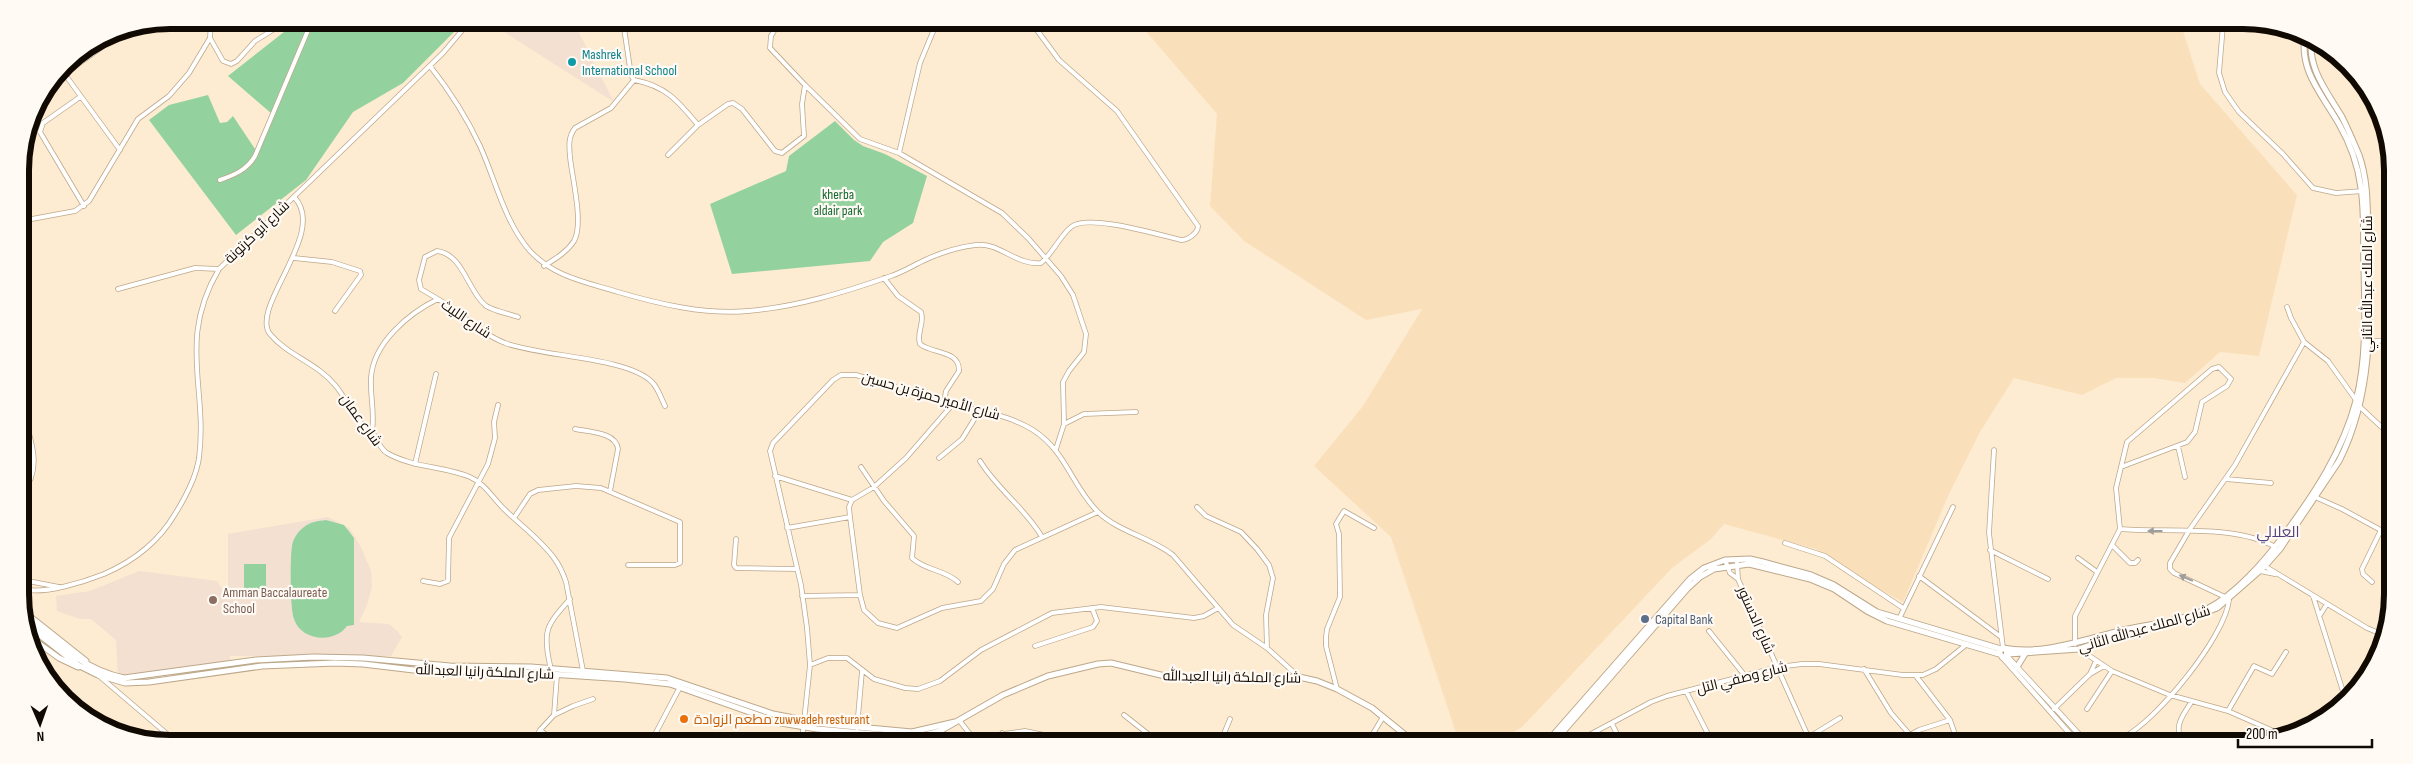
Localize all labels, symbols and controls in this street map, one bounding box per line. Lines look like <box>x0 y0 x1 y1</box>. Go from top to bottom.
place label: Mashrek International School <box>582 46 677 79</box>
marker: Mashrek International School <box>566 56 578 68</box>
park label: kherba aldair park <box>814 186 863 219</box>
street label: شارع أبو كرتونة <box>220 196 293 267</box>
street label: شارع الملك عبدالله الثاني <box>2358 216 2379 353</box>
street label: شارع الليث <box>438 296 494 342</box>
street label: شارع الأمير حمزة بن حسين <box>860 368 1002 424</box>
street label: شارع عمان <box>336 391 386 449</box>
district label: العلالي <box>2256 523 2300 544</box>
one-way arrow <box>2147 527 2163 535</box>
one-way arrow <box>2179 573 2193 581</box>
street label: شارع الدستور <box>1733 583 1778 656</box>
place label: Amman Baccalaureate School <box>222 584 327 617</box>
marker: Amman Baccalaureate School <box>207 594 219 606</box>
street label: شارع الملك عبدالله الثاني <box>2076 601 2213 659</box>
place label: Capital Bank <box>1655 611 1713 628</box>
marker: Capital Bank <box>1639 613 1651 625</box>
street label: شارع وصفي التل <box>1695 658 1790 700</box>
street label: شارع الملكة رانيا العبدالله <box>415 660 555 683</box>
street label: شارع الملكة رانيا العبدالله <box>1163 666 1301 687</box>
north arrow <box>15 699 65 749</box>
place label: مطعم الزوادة zuwwadeh resturant <box>694 711 870 729</box>
marker: مطعم الزوادة zuwwadeh resturant <box>678 713 690 725</box>
scale bar <box>2238 716 2372 748</box>
text: 200 m <box>2246 725 2278 744</box>
text: N <box>36 728 44 745</box>

